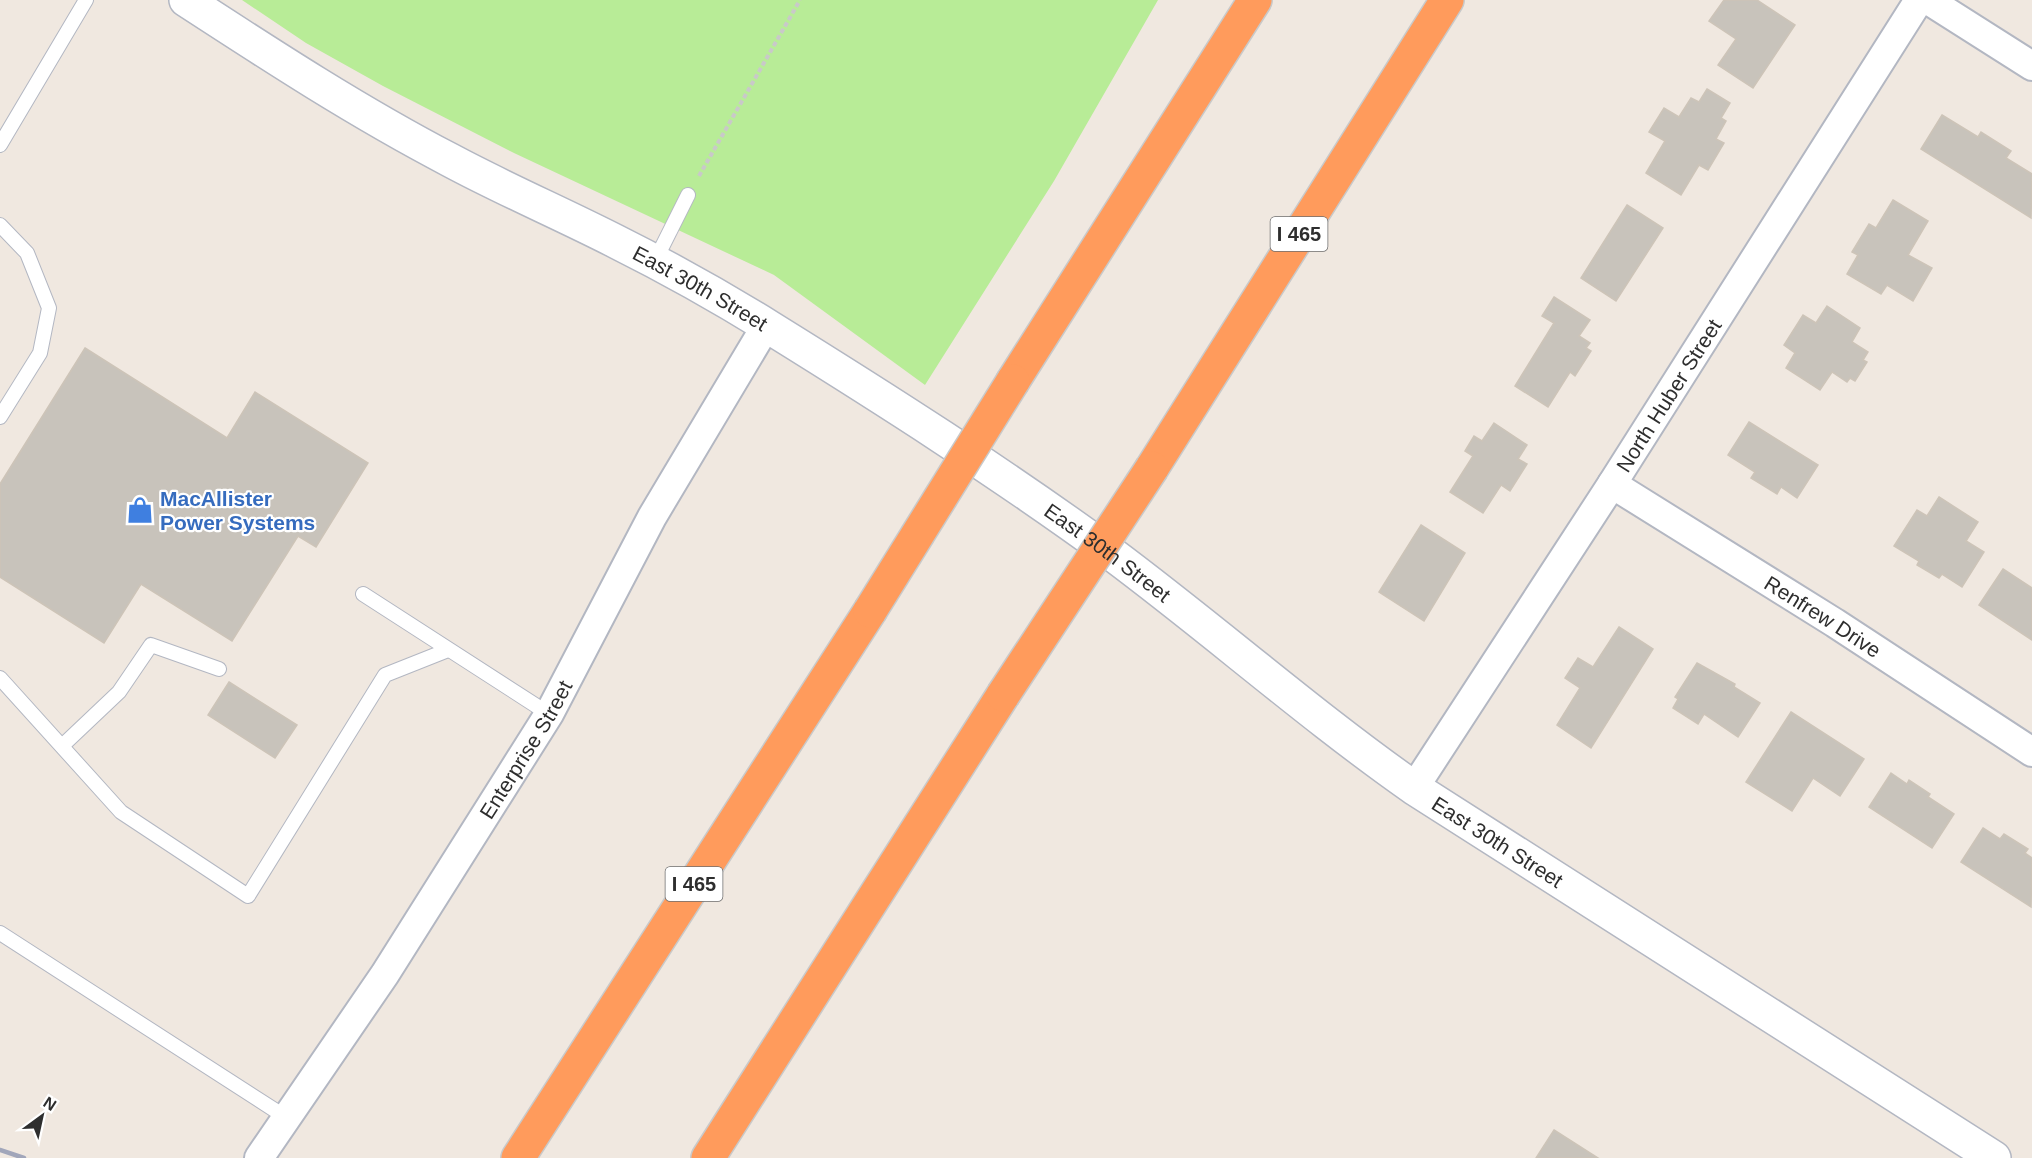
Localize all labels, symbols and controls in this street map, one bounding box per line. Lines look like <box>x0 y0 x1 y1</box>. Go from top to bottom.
road number: I 465 <box>1270 217 1328 251</box>
street label: East 30th Street <box>629 241 772 335</box>
street label: North Huber Street <box>1611 314 1725 476</box>
place label: MacAllister Power Systems <box>160 487 315 534</box>
shop icon: MacAllister Power Systems <box>125 495 155 525</box>
street label: East 30th Street <box>1040 498 1175 606</box>
street label: Renfrew Drive <box>1761 571 1885 662</box>
street label: Enterprise Street <box>475 676 576 823</box>
street label: East 30th Street <box>1428 791 1568 892</box>
road number: I 465 <box>666 867 722 901</box>
north arrow <box>12 1086 72 1146</box>
text: N <box>40 1094 59 1114</box>

